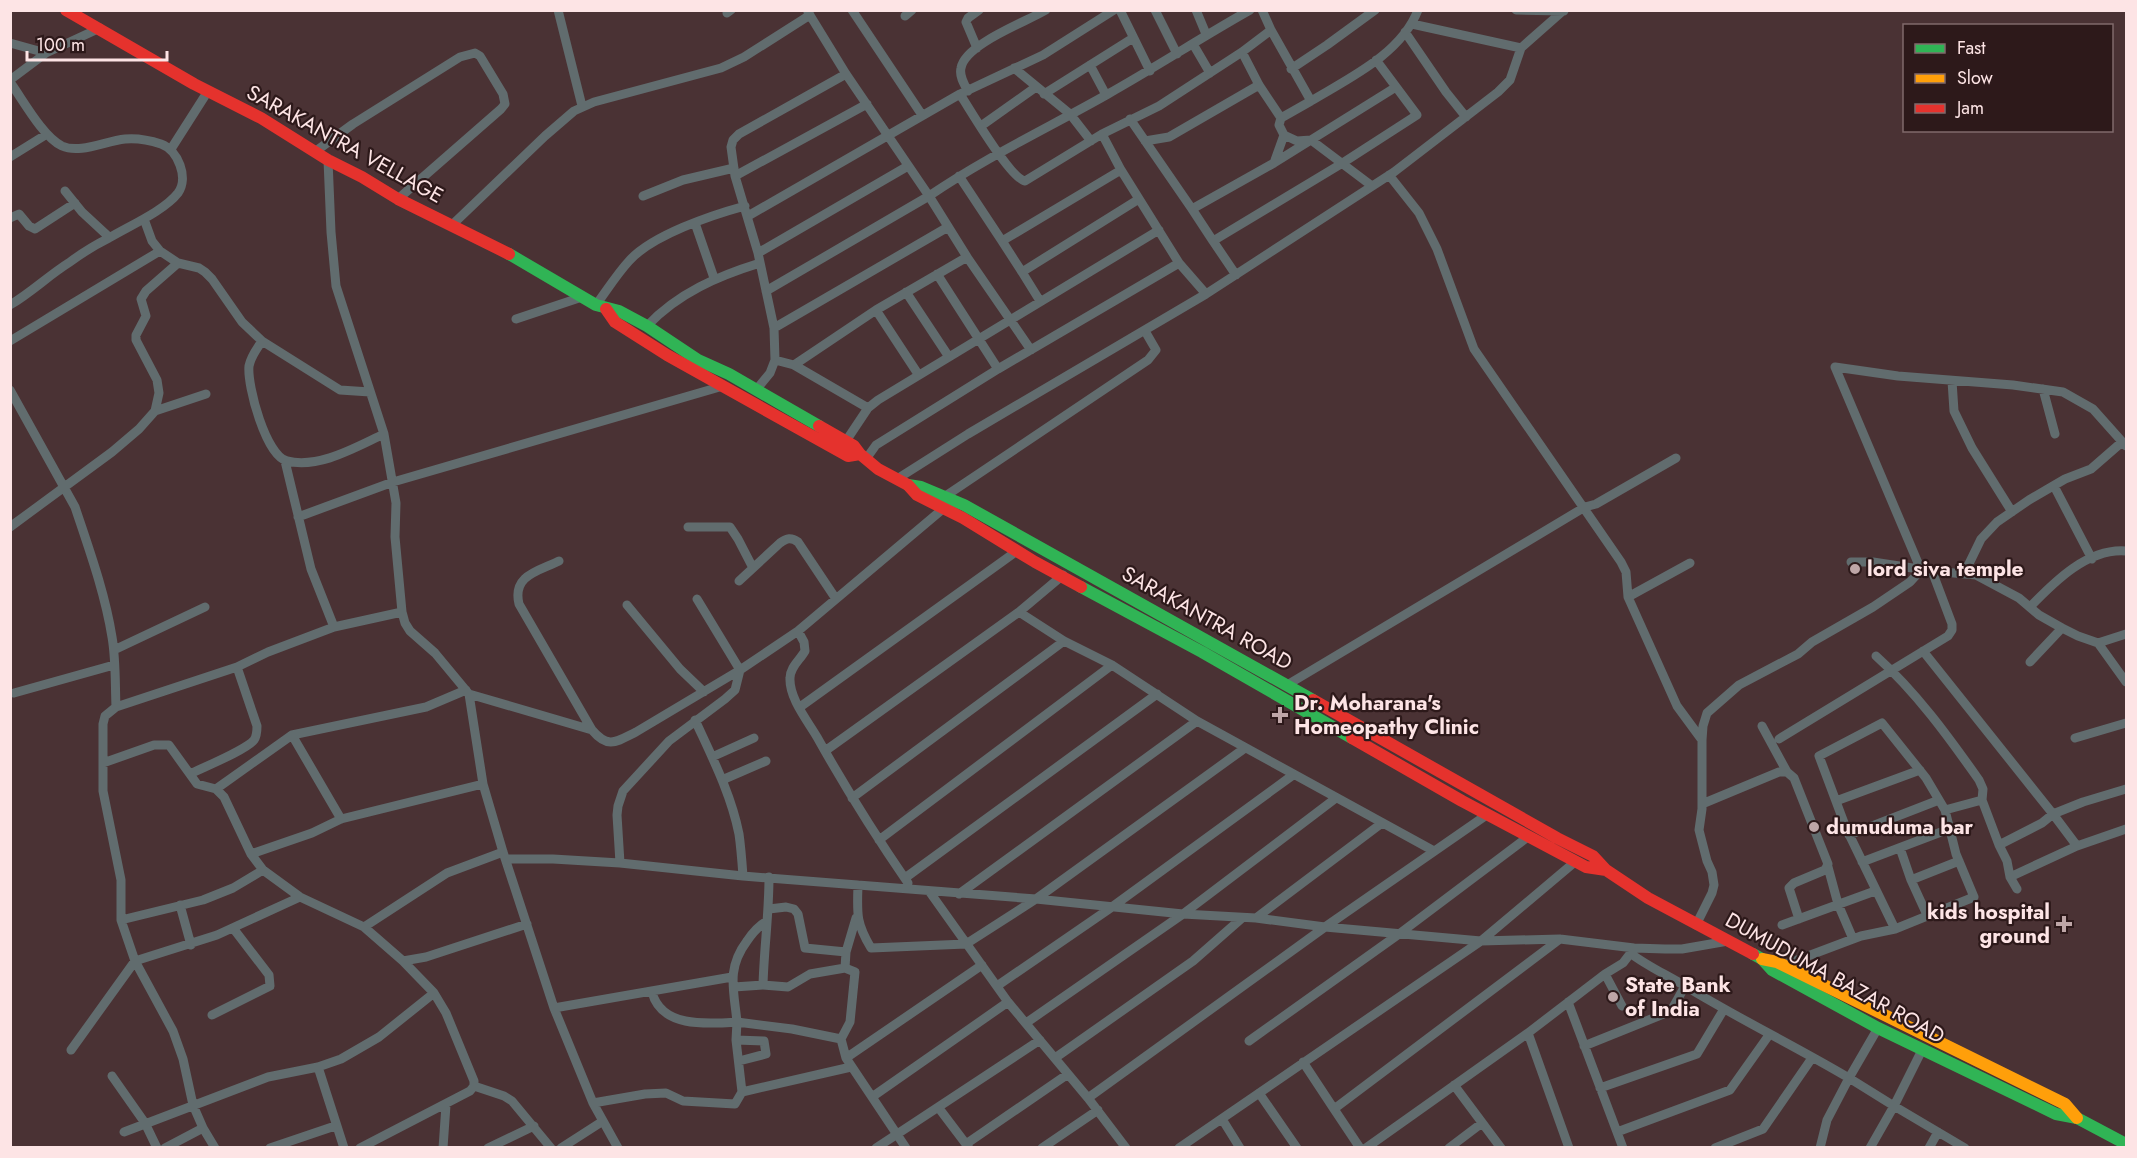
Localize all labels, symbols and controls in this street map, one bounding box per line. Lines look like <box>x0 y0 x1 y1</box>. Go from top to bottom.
scale bar <box>27 24 166 62</box>
legend <box>1903 24 2113 132</box>
text: 100 m <box>36 32 85 58</box>
text: Fast <box>1957 35 1986 61</box>
text: Slow <box>1957 65 1994 91</box>
street label: SARAKANTRA VELLAGE <box>241 77 449 211</box>
text: Jam <box>1955 95 1984 121</box>
place label: lord siva temple <box>1867 554 2024 584</box>
street label: SARAKANTRA ROAD <box>1116 559 1298 677</box>
marker: lord siva temple <box>1848 562 1862 576</box>
place label: Dr. Moharana's Homeopathy Clinic <box>1294 688 1479 742</box>
marker: Dr. Moharana's Homeopathy Clinic <box>1271 706 1289 724</box>
place label: dumuduma bar <box>1826 812 1973 842</box>
marker: dumuduma bar <box>1807 820 1821 834</box>
place label: kids hospital ground <box>1927 897 2050 951</box>
street label: DUMUDUMA BAZAR ROAD <box>1720 905 1950 1051</box>
marker: kids hospital ground <box>2055 915 2073 933</box>
place label: State Bank of India <box>1625 970 1731 1024</box>
marker: State Bank of India <box>1606 990 1620 1004</box>

